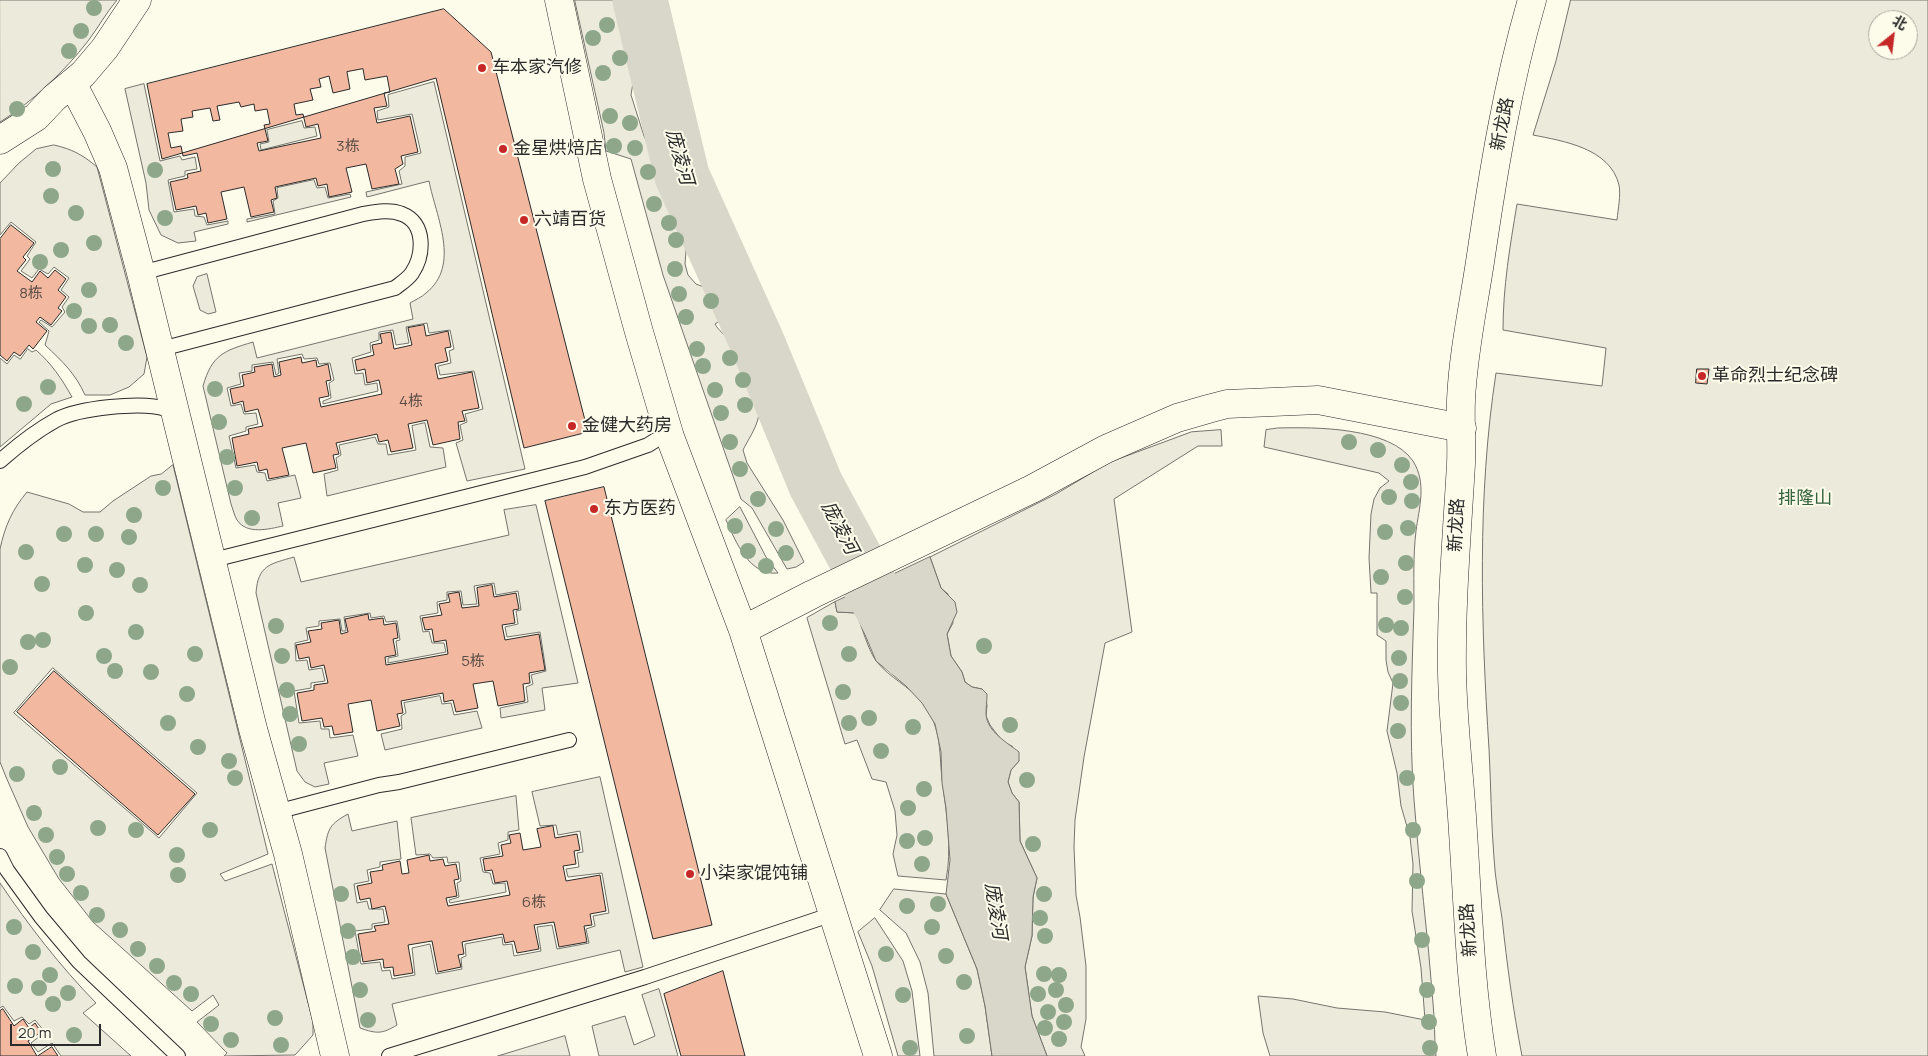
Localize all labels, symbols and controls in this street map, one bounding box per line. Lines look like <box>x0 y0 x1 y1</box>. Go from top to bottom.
north arrow <box>1868 10 1918 60</box>
text: 北 <box>1889 11 1911 34</box>
place label: 车本家汽修 <box>492 57 582 79</box>
marker: 车本家汽修 <box>476 62 488 74</box>
street label: 新龙路 <box>1487 95 1519 153</box>
water label: 庞凌河 <box>660 126 698 188</box>
house number: 3栋 <box>336 138 360 156</box>
place label: 金星烘焙店 <box>513 138 603 160</box>
marker: 金星烘焙店 <box>497 143 509 155</box>
place label: 六靖百货 <box>534 209 606 231</box>
marker: 六靖百货 <box>518 214 530 226</box>
house number: 8栋 <box>19 285 43 303</box>
place label: 革命烈士纪念碑 <box>1712 365 1838 387</box>
marker: 革命烈士纪念碑 <box>1696 370 1708 382</box>
house number: 4栋 <box>399 393 423 411</box>
place label: 金健大药房 <box>582 415 672 437</box>
marker: 金健大药房 <box>566 420 578 432</box>
park label: 排隆山 <box>1778 488 1832 510</box>
water label: 庞凌河 <box>816 497 862 559</box>
street label: 新龙路 <box>1445 497 1469 553</box>
place label: 东方医药 <box>604 498 676 520</box>
marker: 东方医药 <box>588 503 600 515</box>
house number: 5栋 <box>461 653 485 671</box>
place label: 小柒家馄饨铺 <box>700 863 808 885</box>
marker: 小柒家馄饨铺 <box>684 868 696 880</box>
water label: 庞凌河 <box>979 881 1011 941</box>
house number: 6栋 <box>522 894 546 912</box>
street label: 新龙路 <box>1456 902 1482 958</box>
scale bar <box>12 1014 104 1046</box>
text: 20 m <box>18 1022 51 1043</box>

